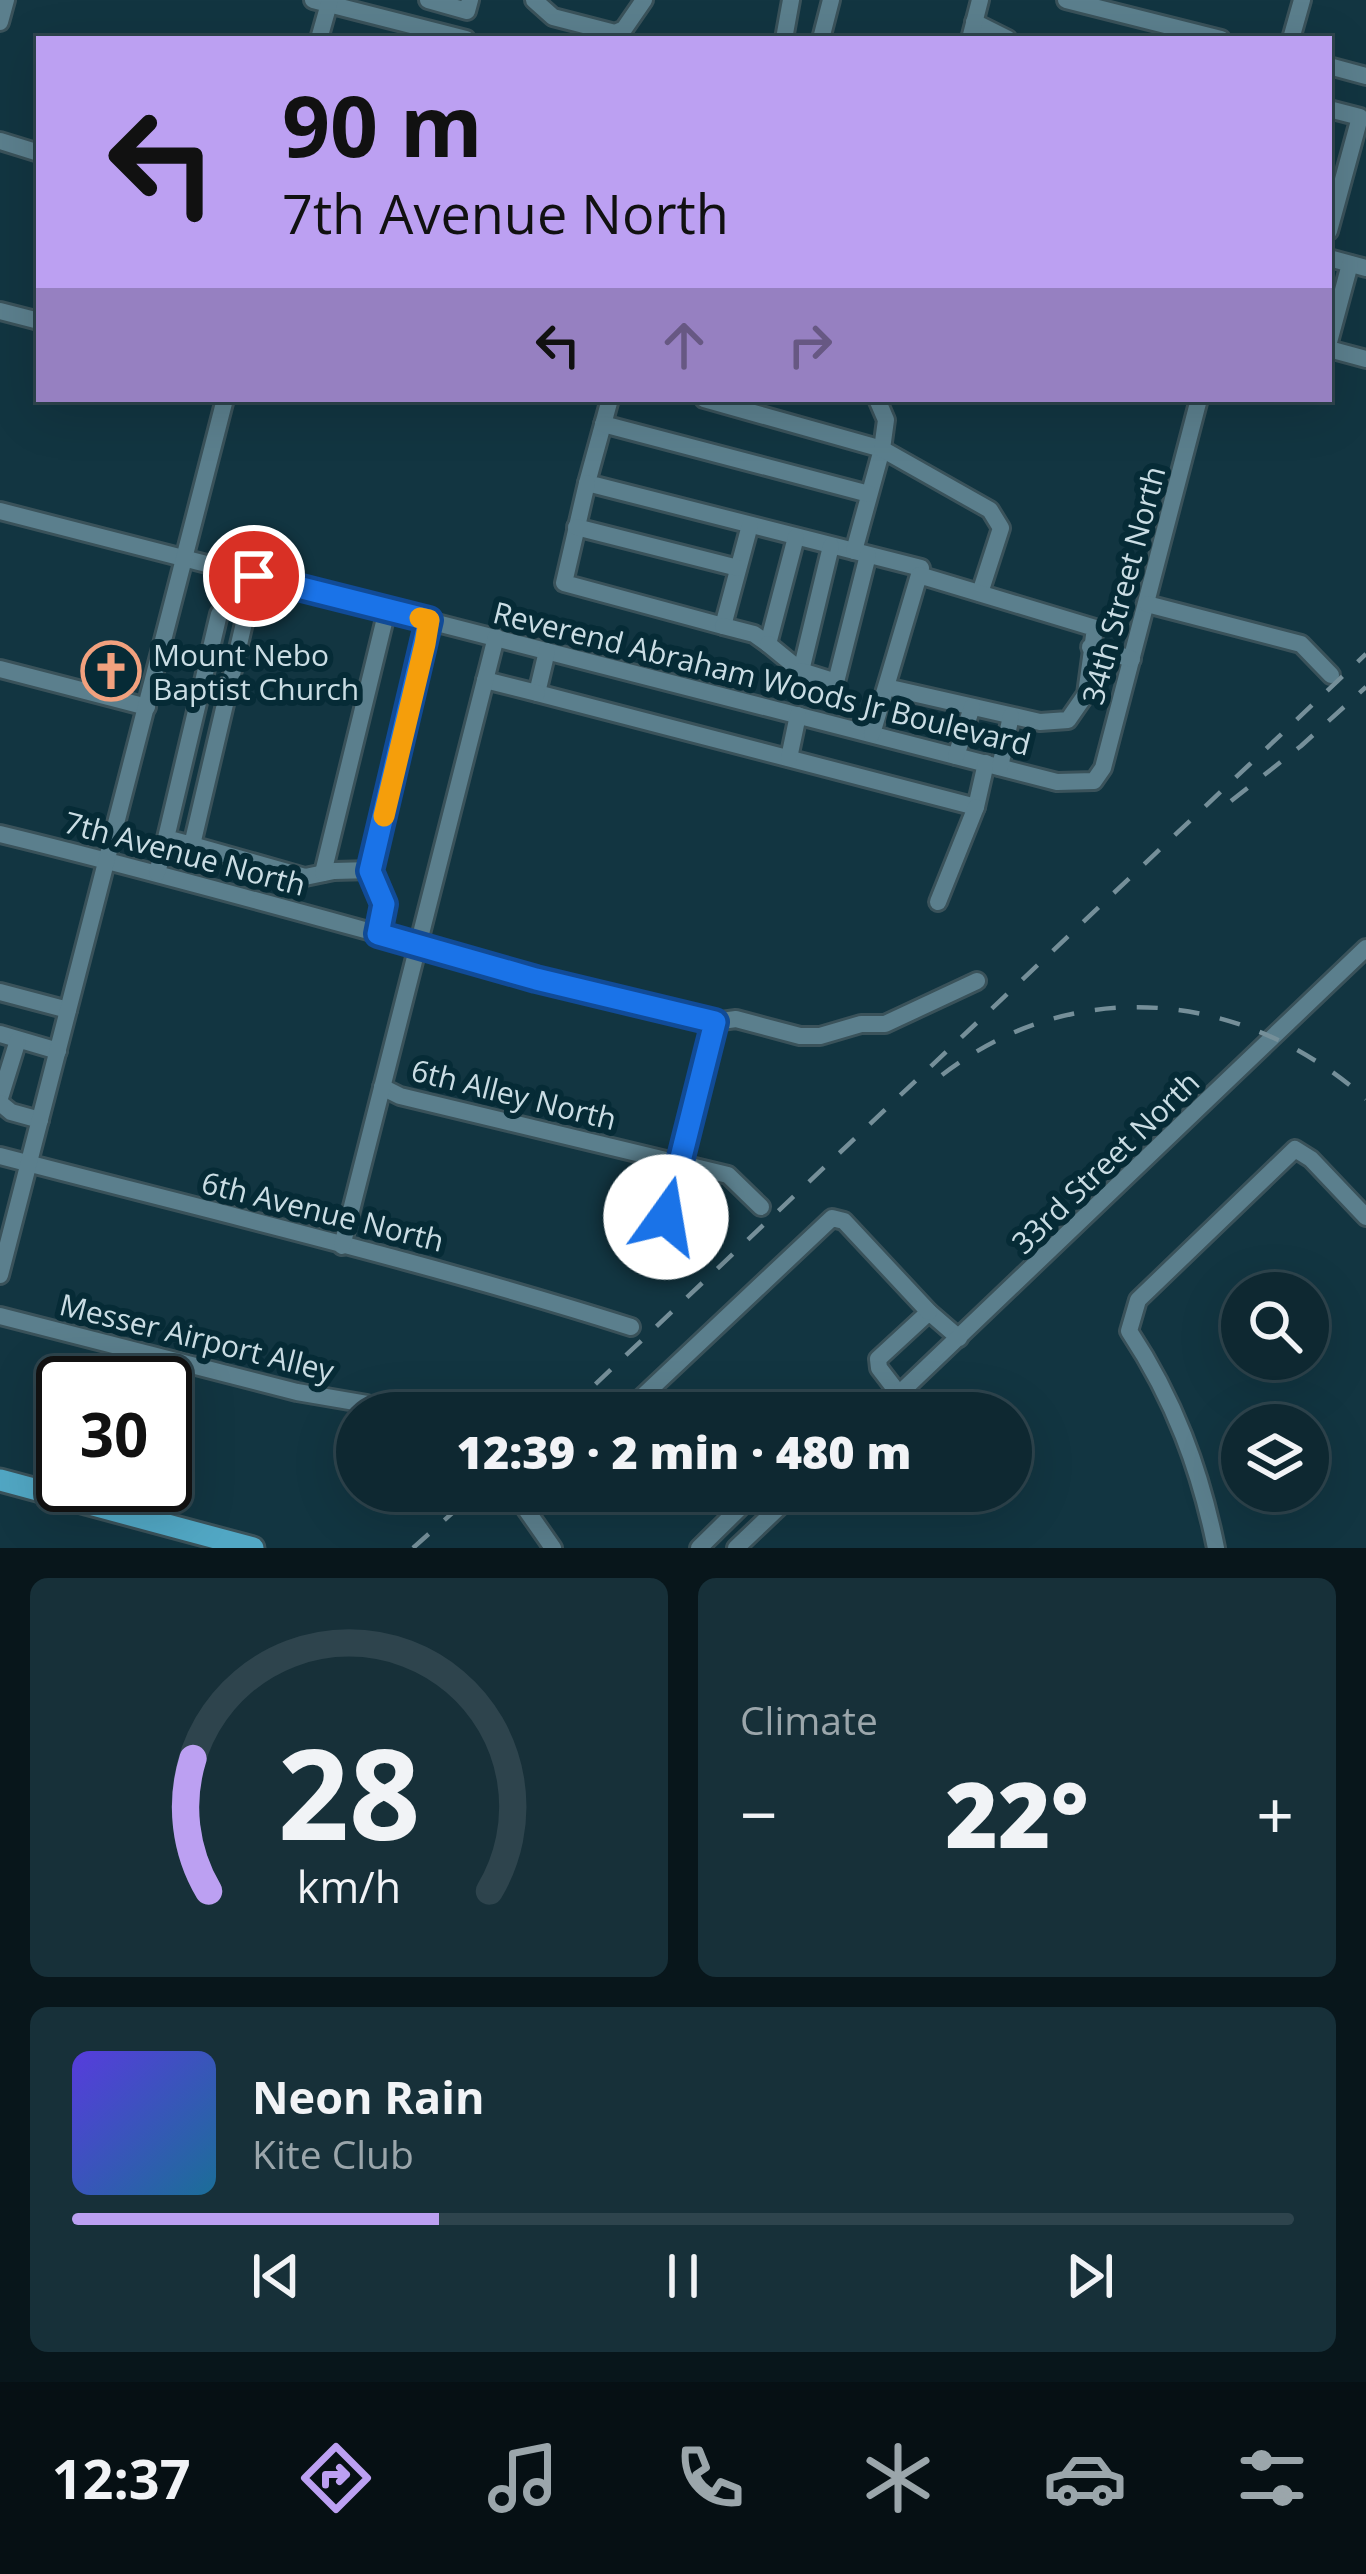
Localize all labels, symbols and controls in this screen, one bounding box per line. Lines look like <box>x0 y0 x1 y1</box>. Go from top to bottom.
text: 90 m <box>282 67 482 182</box>
icon: left <box>84 84 240 240</box>
text: 7th Avenue North <box>282 176 729 250</box>
icon: left <box>525 312 591 378</box>
icon: ahead <box>651 312 717 378</box>
icon: right <box>777 312 843 378</box>
street label: 34th Street North <box>1072 461 1174 709</box>
pin <box>203 525 305 627</box>
icon: arrive <box>221 543 287 609</box>
street label: Reverend Abraham Woods Jr Boulevard <box>489 591 1035 765</box>
place label: Mount Nebo Baptist Church <box>153 634 359 709</box>
church icon: Mount Nebo Baptist Church <box>80 640 142 702</box>
street label: 7th Avenue North <box>60 801 310 905</box>
street label: 6th Alley North <box>407 1049 621 1139</box>
street label: 33rd Street North <box>1002 1062 1208 1262</box>
position arrow <box>603 1154 729 1280</box>
street label: 6th Avenue North <box>198 1161 448 1261</box>
map controls <box>1221 1272 1329 1512</box>
button: search <box>1221 1272 1329 1380</box>
street label: Messer Airport Alley <box>56 1283 339 1391</box>
speed limit sign: 30 <box>36 1356 192 1512</box>
button: layers <box>1221 1404 1329 1512</box>
text: 12:39 · 2 min · 480 m <box>457 1421 911 1482</box>
text: Climate <box>740 1693 878 1746</box>
text: 28 <box>278 1707 420 1877</box>
text: 22° <box>945 1752 1089 1874</box>
text: − <box>740 1768 778 1858</box>
text: + <box>1256 1768 1294 1858</box>
text: km/h <box>297 1856 401 1915</box>
text: Neon Rain <box>252 2066 485 2127</box>
text: Kite Club <box>252 2127 414 2180</box>
icon: previous <box>243 2243 309 2309</box>
icon: pause <box>650 2243 716 2309</box>
icon: next <box>1057 2243 1123 2309</box>
icon: directions <box>294 2436 378 2520</box>
icon: music <box>481 2436 565 2520</box>
icon: phone <box>668 2436 752 2520</box>
icon: climate <box>856 2436 940 2520</box>
icon: car <box>1043 2436 1127 2520</box>
icon: filters <box>1230 2436 1314 2520</box>
text: 12:37 <box>52 2441 191 2515</box>

